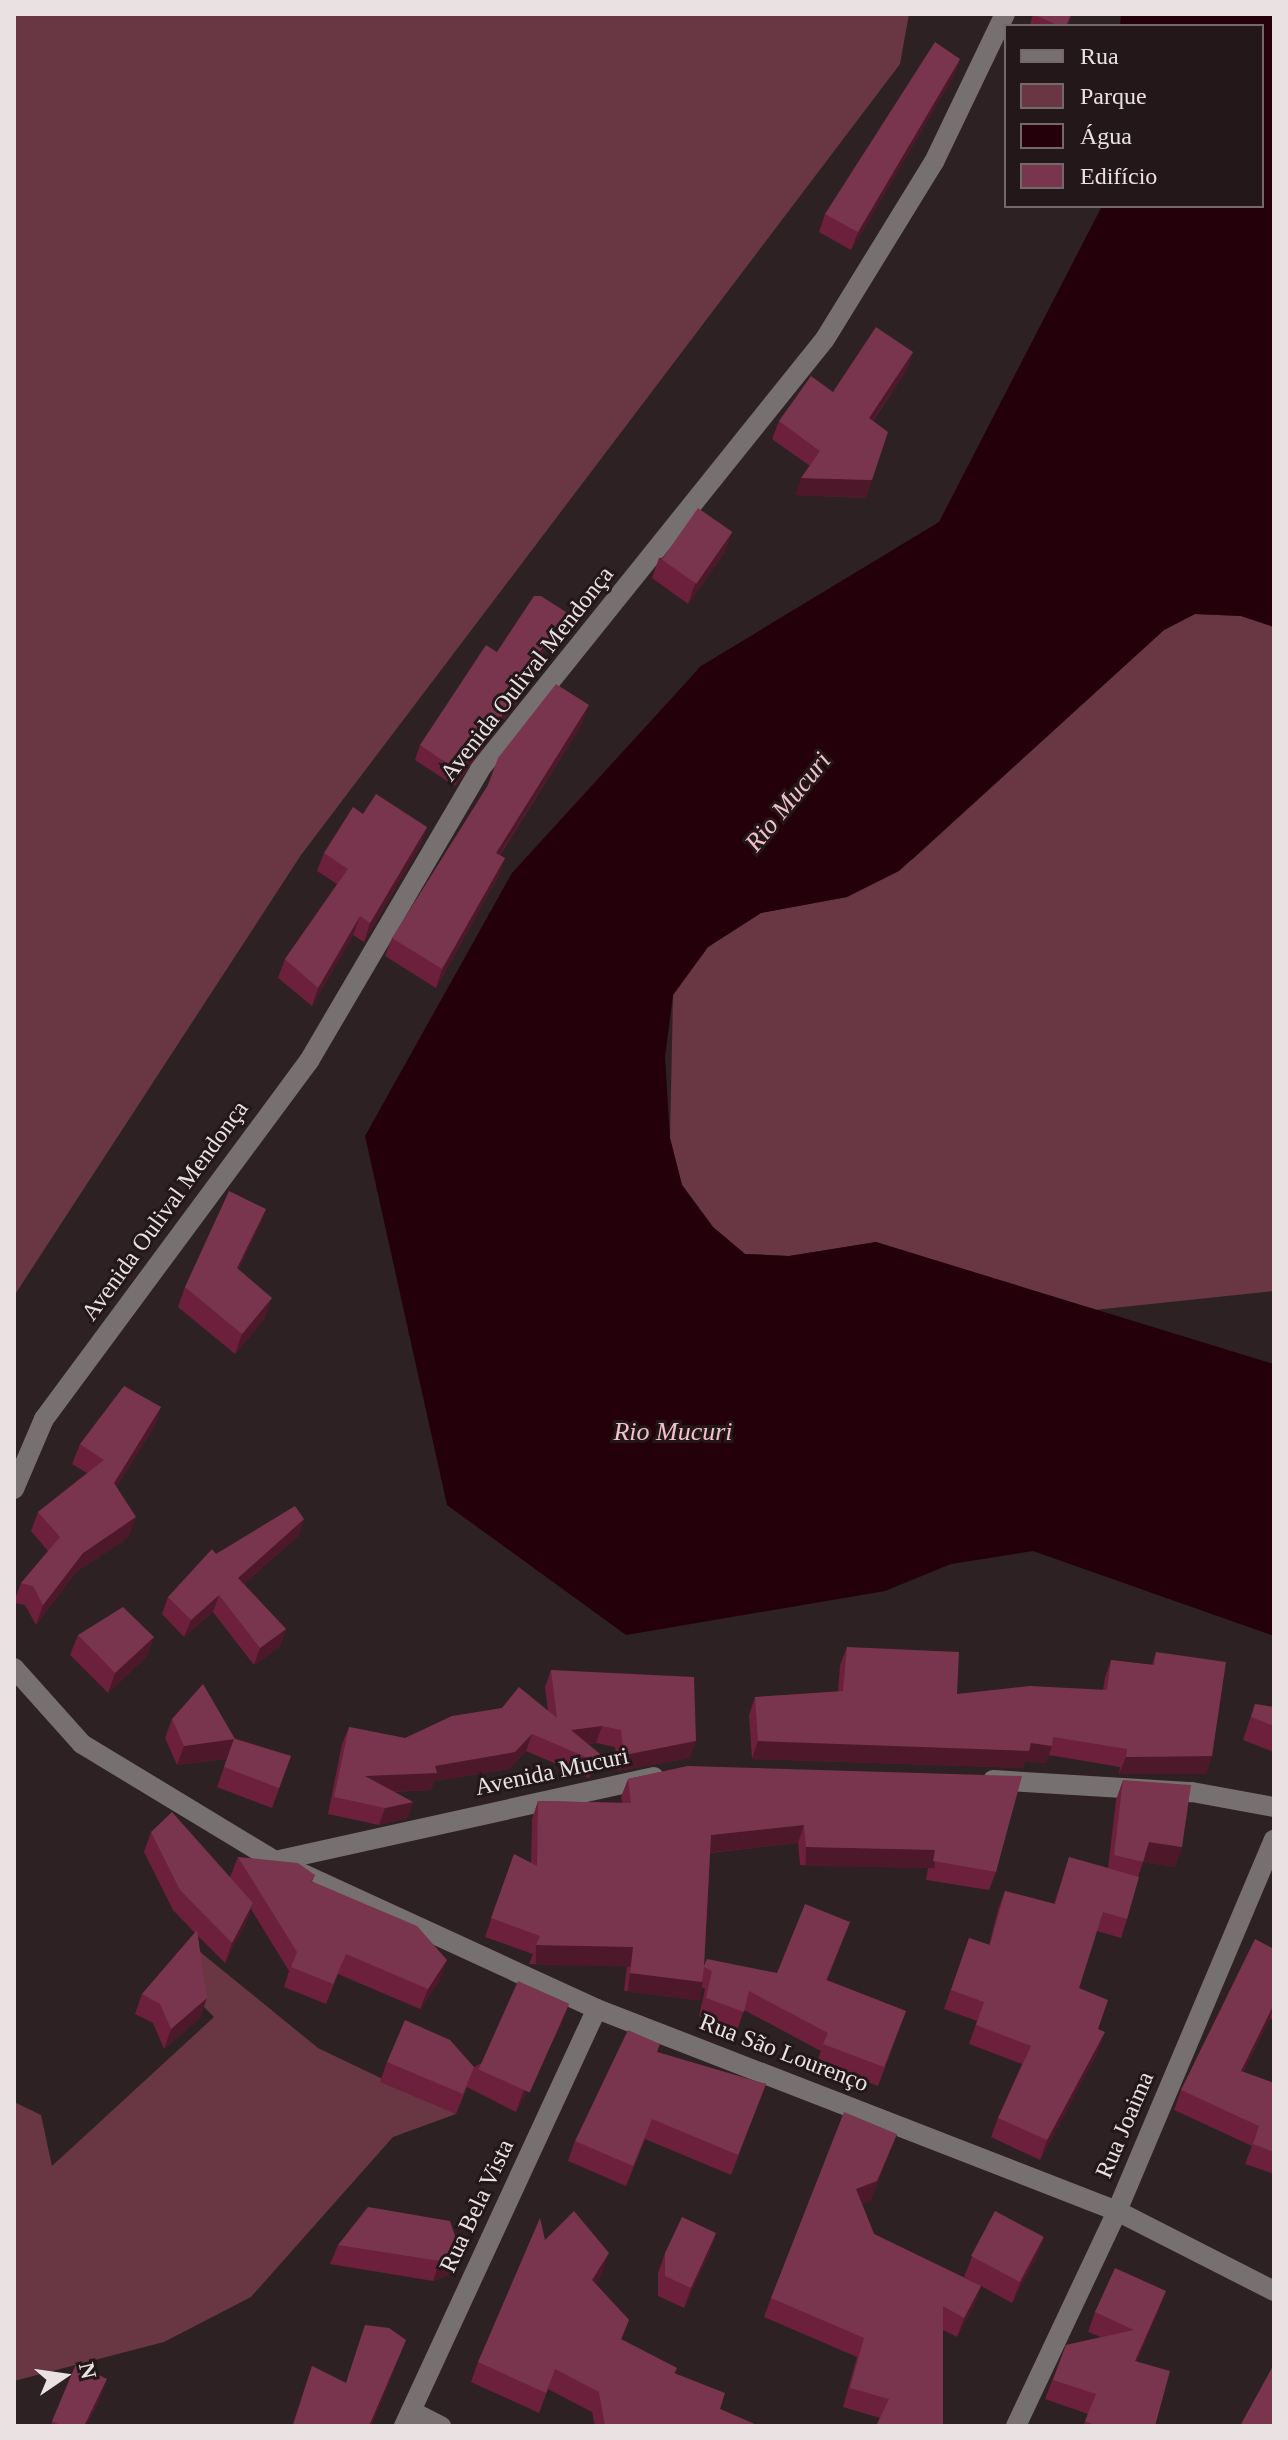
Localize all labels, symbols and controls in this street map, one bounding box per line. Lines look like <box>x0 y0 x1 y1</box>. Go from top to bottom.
legend <box>1004 24 1264 208</box>
text: Rua <box>1080 43 1119 69</box>
text: Parque <box>1080 83 1147 109</box>
text: Água <box>1080 123 1132 149</box>
text: Edifício <box>1080 163 1157 189</box>
street label: Avenida Oulival Mendonça <box>434 561 620 787</box>
water label: Rio Mucuri <box>738 746 838 858</box>
street label: Avenida Oulival Mendonça <box>76 1095 254 1327</box>
water label: Rio Mucuri <box>613 1416 733 1448</box>
street label: Avenida Mucuri <box>473 1742 631 1802</box>
street label: Rua São Lourenço <box>695 2008 873 2098</box>
street label: Rua Joaima <box>1090 2068 1160 2182</box>
street label: Rua Bela Vista <box>434 2135 520 2277</box>
north arrow <box>24 2336 104 2416</box>
text: N <box>74 2360 102 2381</box>

